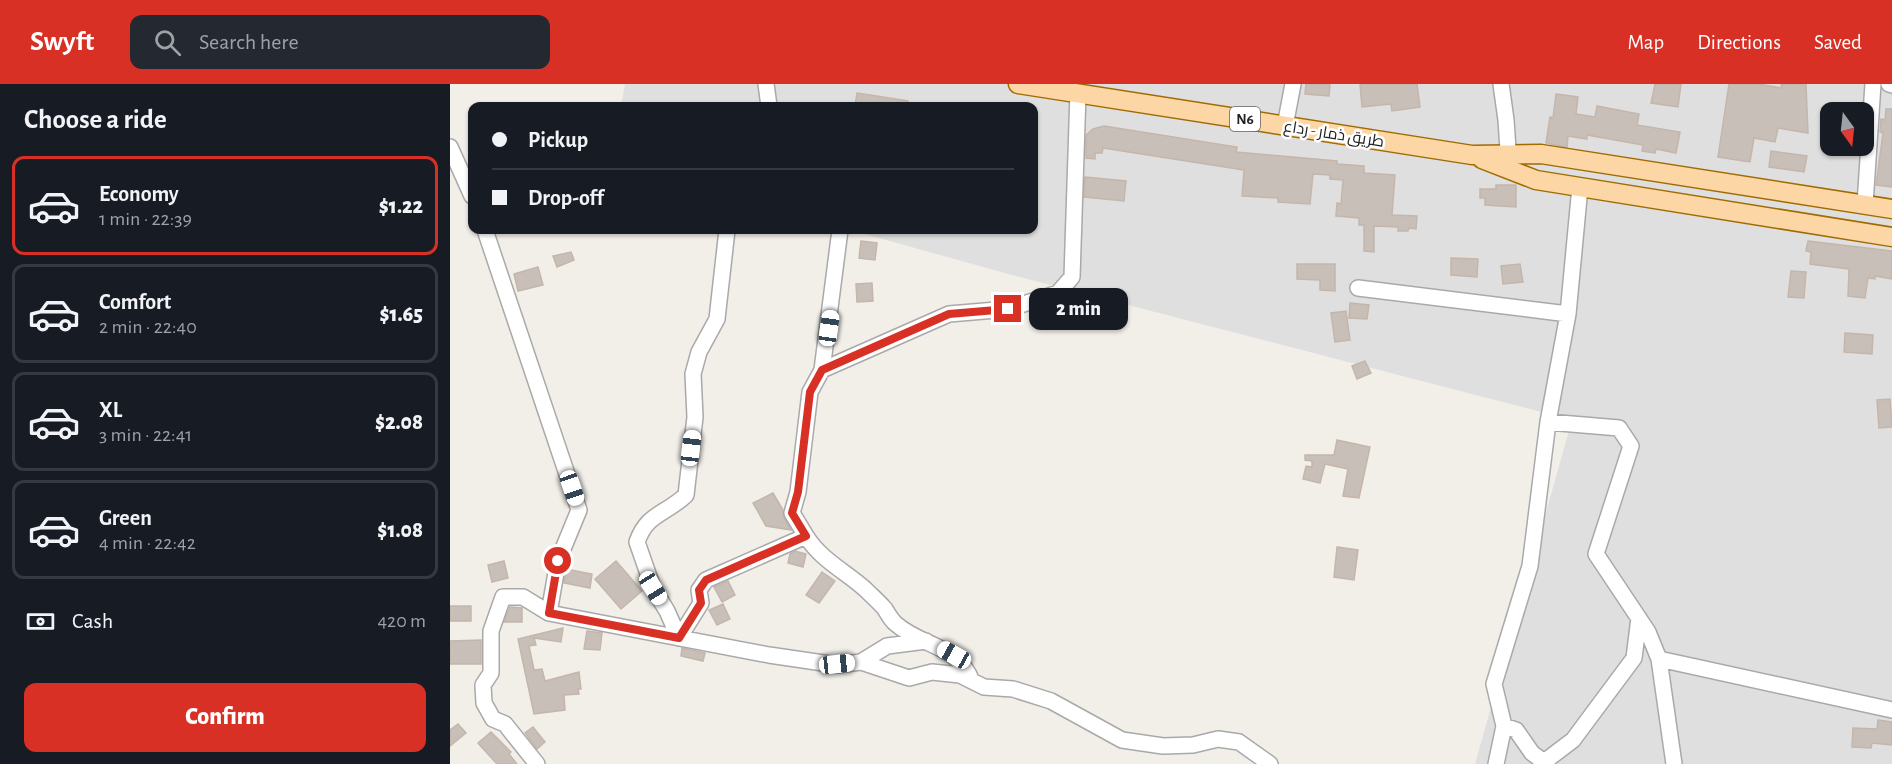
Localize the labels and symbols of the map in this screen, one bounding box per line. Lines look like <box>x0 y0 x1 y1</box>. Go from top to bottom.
north arrow <box>1820 102 1874 156</box>
road number: N6 <box>1230 107 1260 131</box>
street label: طريق ذمار - رداع <box>1282 118 1385 153</box>
callout: 2 min <box>1029 288 1128 330</box>
route end <box>994 295 1021 322</box>
car <box>818 309 840 347</box>
car <box>680 429 702 467</box>
car <box>558 468 586 508</box>
route start <box>544 547 571 574</box>
car <box>636 568 670 608</box>
car <box>934 638 974 672</box>
car <box>818 653 856 675</box>

